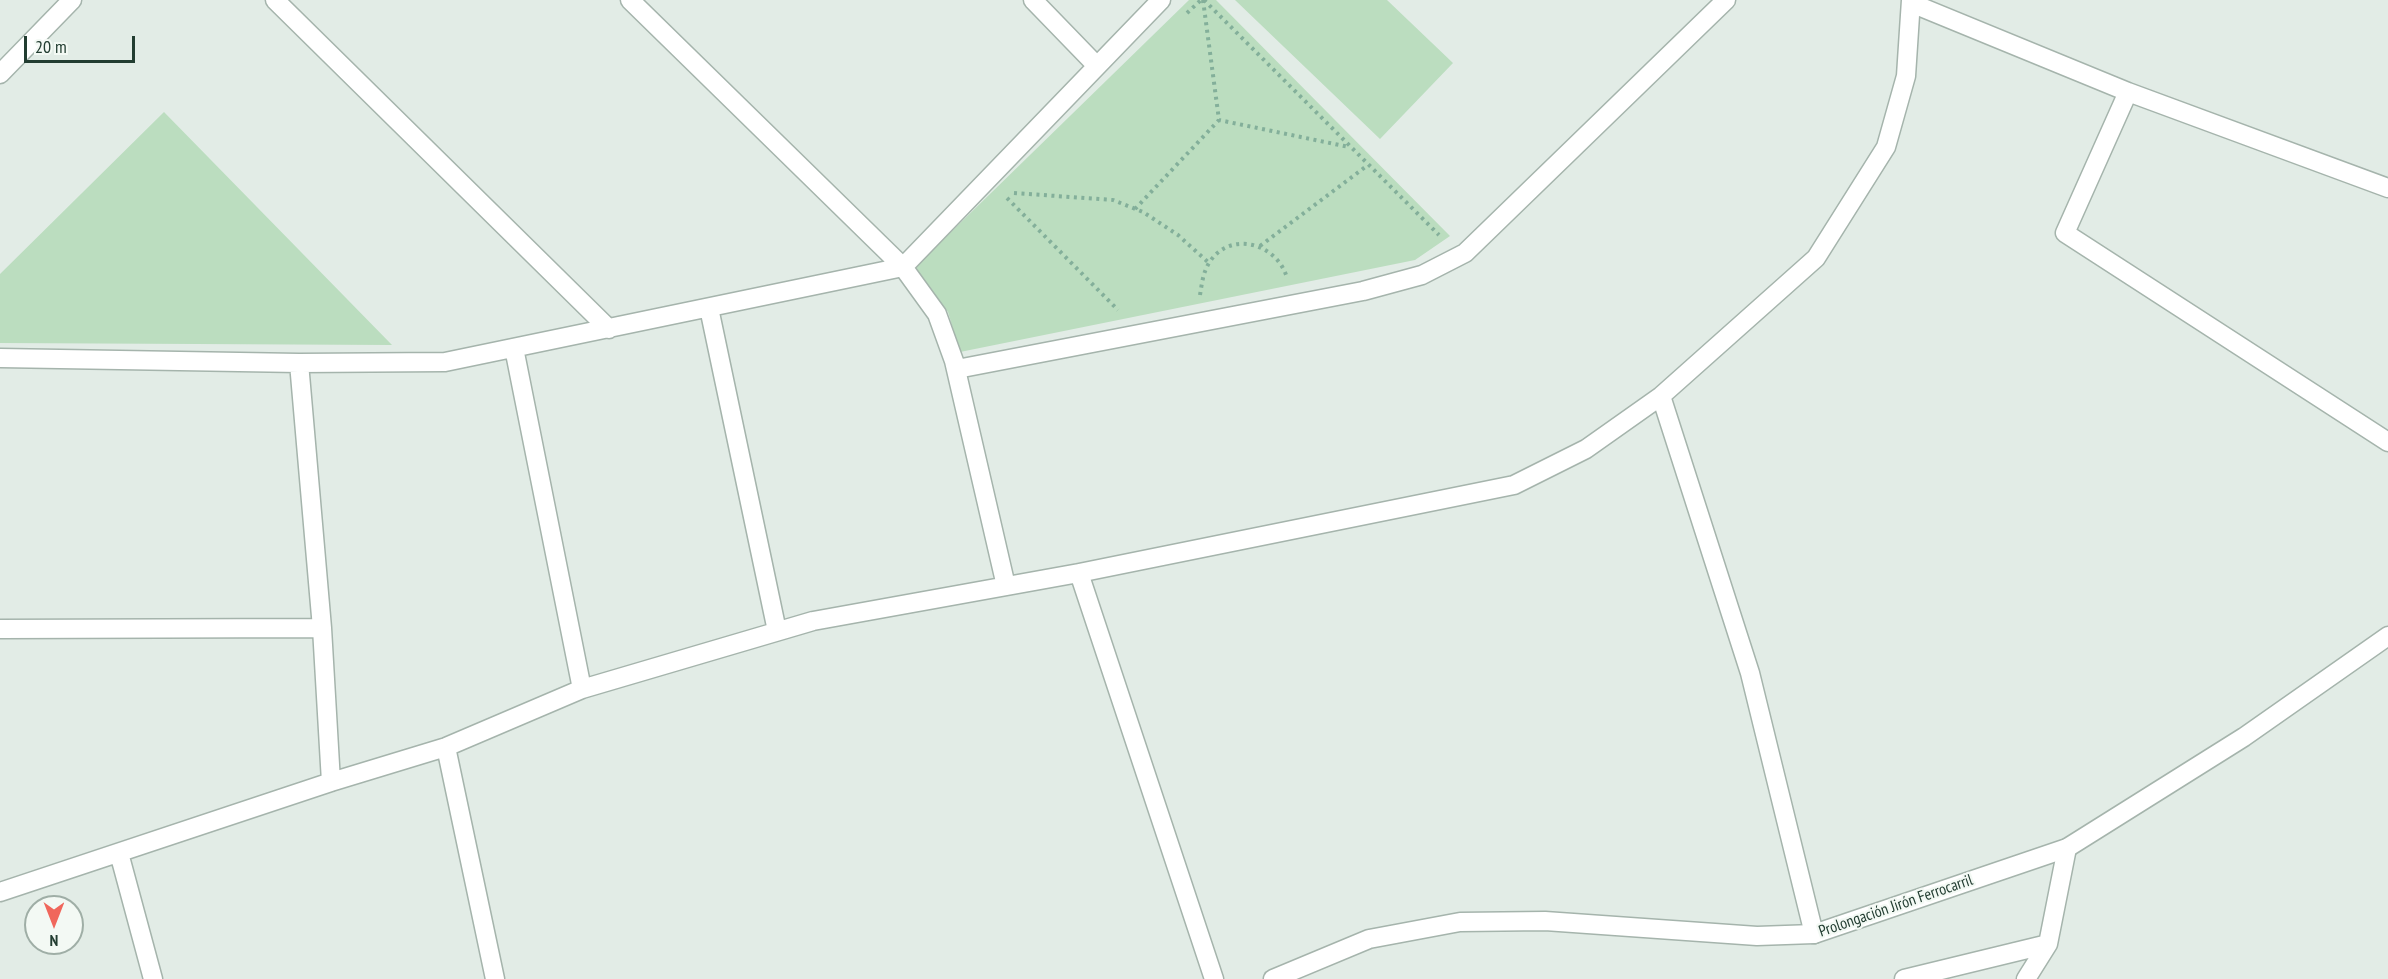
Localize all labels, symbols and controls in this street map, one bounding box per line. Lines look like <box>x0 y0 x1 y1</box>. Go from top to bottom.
scale bar <box>27 24 138 62</box>
text: 20 m <box>35 35 67 58</box>
street label: Prolongación Jirón Ferrocarril <box>1816 871 1976 941</box>
north arrow <box>24 895 84 955</box>
text: N <box>50 931 58 951</box>

